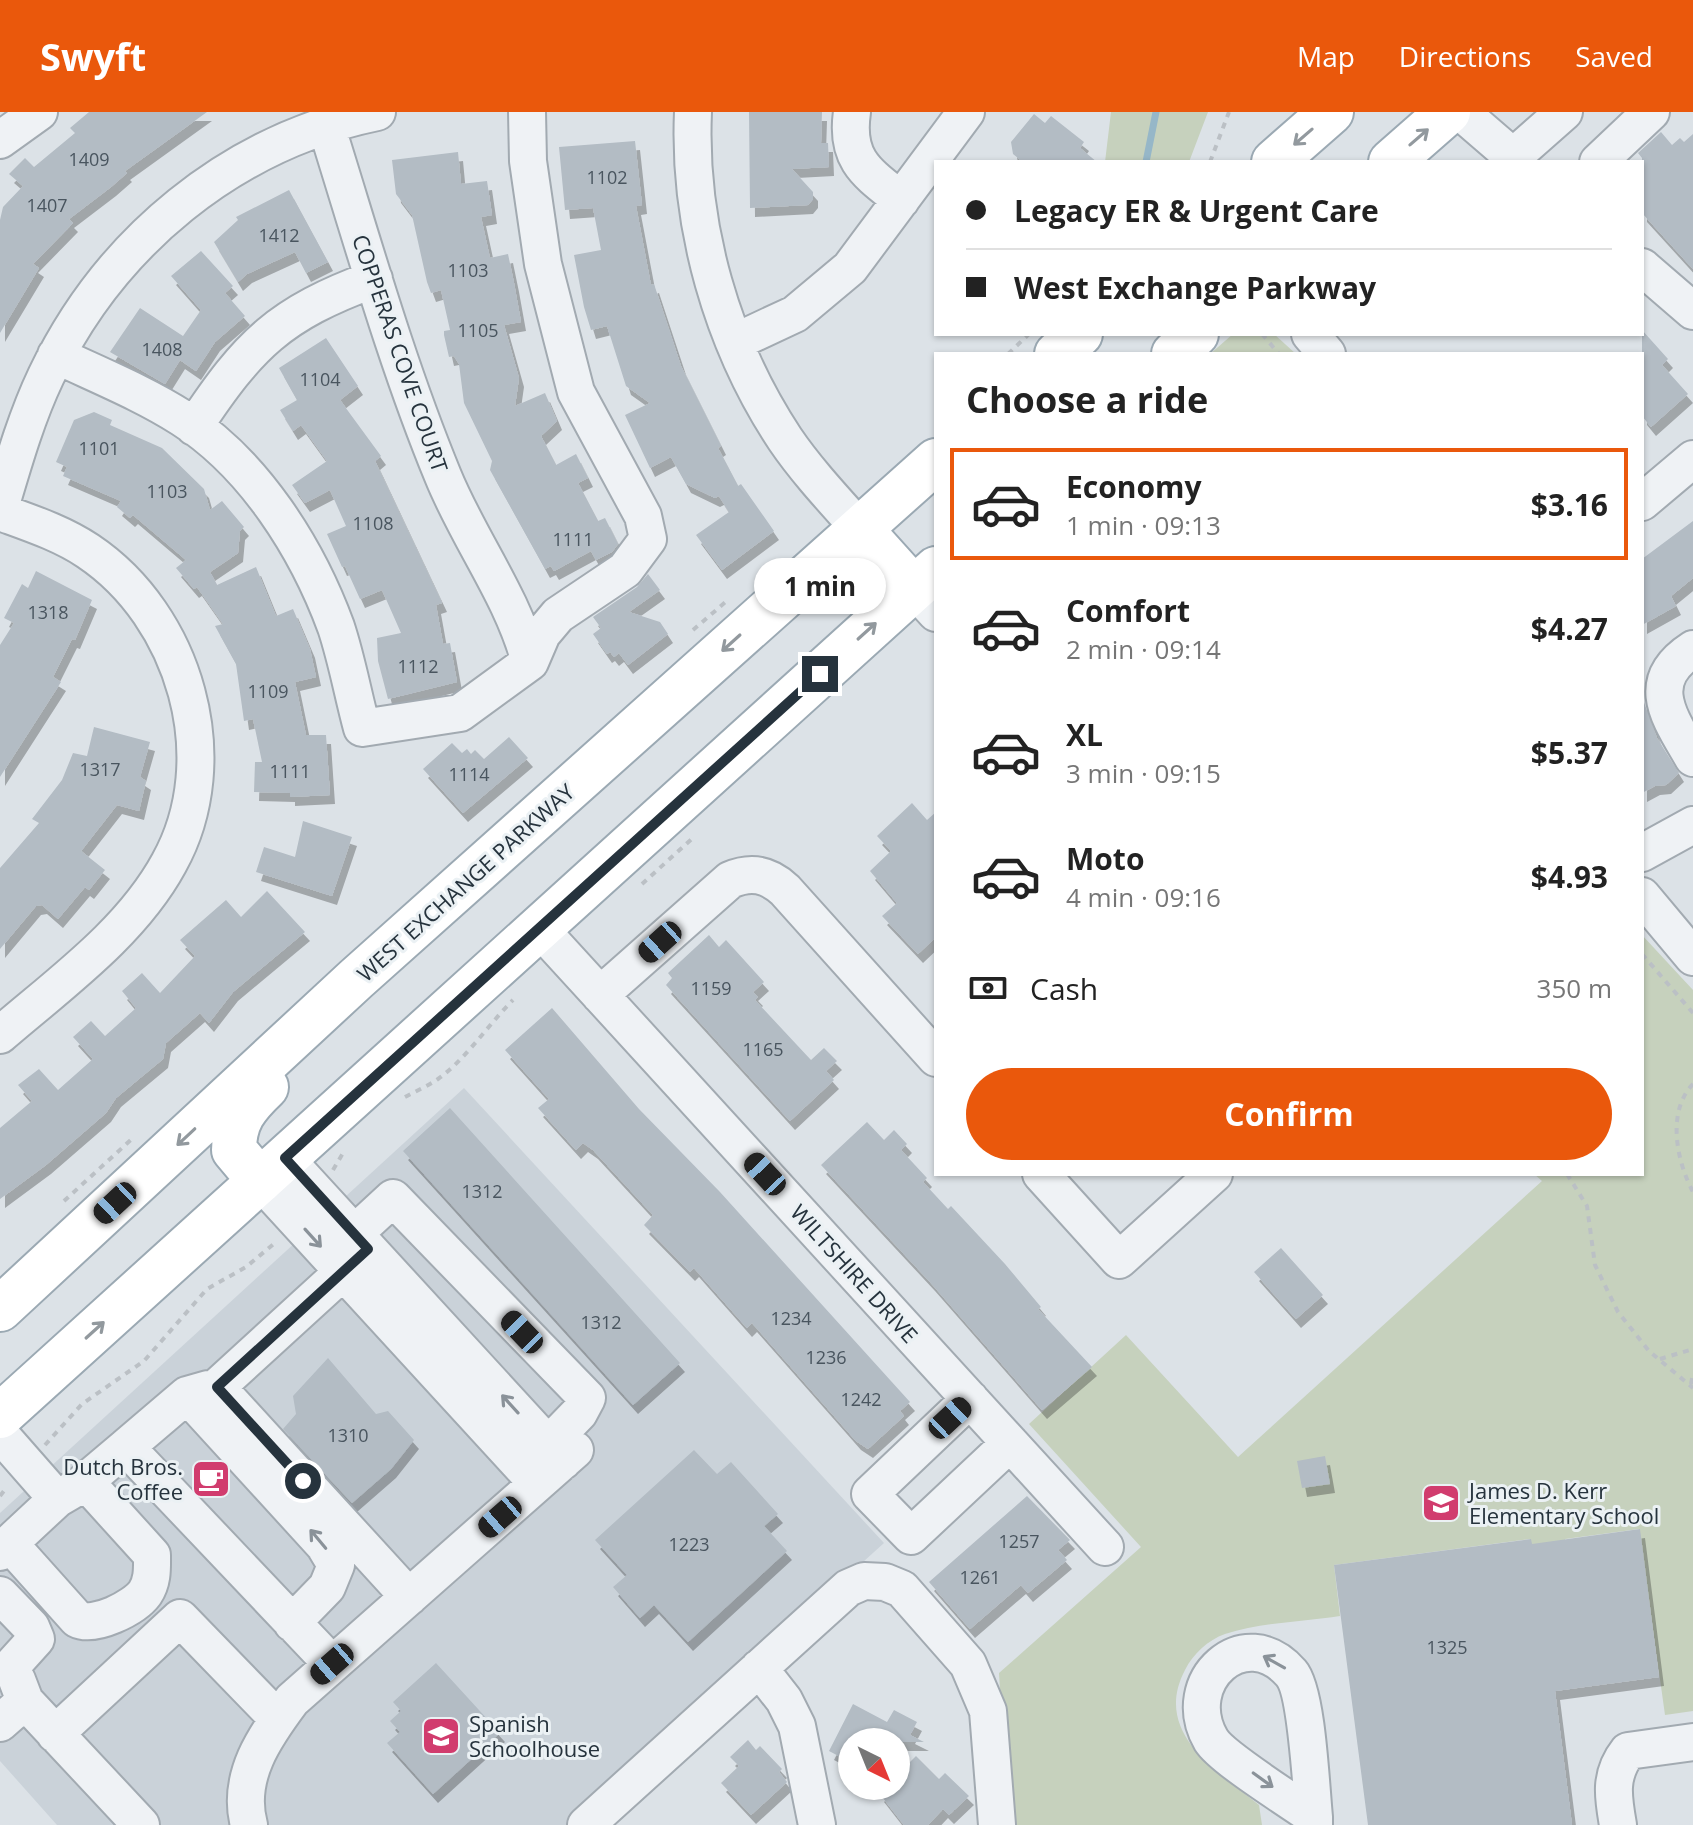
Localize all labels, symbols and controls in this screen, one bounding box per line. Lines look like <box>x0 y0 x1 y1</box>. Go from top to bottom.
text: Swyft <box>40 30 146 82</box>
text: Map <box>1297 37 1355 75</box>
text: Directions <box>1399 37 1531 75</box>
text: Saved <box>1575 37 1653 75</box>
one-way arrow <box>1293 128 1313 146</box>
one-way arrow <box>1409 128 1429 146</box>
house number: 1409 <box>68 147 110 171</box>
house number: 1102 <box>586 165 628 189</box>
text: Legacy ER & Urgent Care <box>1014 190 1379 231</box>
house number: 1407 <box>26 193 68 217</box>
house number: 1412 <box>258 223 300 247</box>
street label: COPPERAS COVE COURT <box>346 230 456 476</box>
house number: 1103 <box>447 258 489 282</box>
text: West Exchange Parkway <box>1014 267 1376 308</box>
house number: 1105 <box>457 318 499 342</box>
house number: 1408 <box>141 337 183 361</box>
house number: 1104 <box>299 367 341 391</box>
text: Choose a ride <box>966 375 1208 424</box>
house number: 1101 <box>78 436 120 460</box>
text: Economy <box>1066 466 1202 507</box>
icon: car <box>970 468 1042 540</box>
house number: 1103 <box>146 479 188 503</box>
text: $3.16 <box>1531 484 1608 525</box>
text: 1 min · 09:13 <box>1066 507 1221 543</box>
house number: 1108 <box>352 511 394 535</box>
house number: 1111 <box>552 527 594 551</box>
callout: 1 min <box>754 558 886 614</box>
text: 1 min <box>784 568 856 604</box>
text: Comfort <box>1066 590 1190 631</box>
icon: car <box>970 592 1042 664</box>
house number: 1318 <box>27 600 69 624</box>
text: $4.27 <box>1531 608 1608 649</box>
one-way arrow <box>857 622 877 641</box>
text: 2 min · 09:14 <box>1066 631 1221 667</box>
one-way arrow <box>722 634 742 652</box>
house number: 1112 <box>397 654 439 678</box>
route end <box>802 656 838 692</box>
house number: 1109 <box>247 679 289 703</box>
text: XL <box>1066 714 1103 755</box>
icon: car <box>970 716 1042 788</box>
text: $5.37 <box>1531 732 1608 773</box>
text: 3 min · 09:15 <box>1066 755 1221 791</box>
house number: 1317 <box>79 757 121 781</box>
house number: 1111 <box>269 759 311 783</box>
house number: 1114 <box>448 762 490 786</box>
street label: WEST EXCHANGE PARKWAY <box>350 776 581 988</box>
text: Moto <box>1066 838 1144 879</box>
icon: car <box>970 840 1042 912</box>
text: $4.93 <box>1531 856 1608 897</box>
text: 4 min · 09:16 <box>1066 879 1221 915</box>
car <box>634 917 686 967</box>
icon: cash <box>966 966 1010 1010</box>
text: Cash <box>1030 968 1098 1009</box>
text: 350 m <box>1537 970 1612 1006</box>
house number: 1159 <box>690 976 732 1000</box>
house number: 1165 <box>742 1037 784 1061</box>
button: Confirm <box>966 1068 1612 1160</box>
one-way arrow <box>176 1128 196 1146</box>
car <box>740 1148 790 1200</box>
car <box>89 1178 141 1228</box>
house number: 1312 <box>461 1179 503 1203</box>
street label: WILTSHIRE DRIVE <box>785 1197 925 1349</box>
one-way arrow <box>303 1228 322 1248</box>
car <box>497 1306 547 1358</box>
house number: 1234 <box>770 1306 812 1330</box>
house number: 1312 <box>580 1310 622 1334</box>
one-way arrow <box>84 1321 104 1339</box>
house number: 1236 <box>805 1345 847 1369</box>
house number: 1242 <box>840 1387 882 1411</box>
car <box>924 1393 976 1443</box>
one-way arrow <box>501 1394 520 1415</box>
house number: 1310 <box>327 1423 369 1447</box>
place label: Dutch Bros. Coffee <box>63 1451 183 1506</box>
cafe icon: Dutch Bros. Coffee <box>190 1458 232 1500</box>
route start <box>285 1463 321 1499</box>
place label: James D. Kerr Elementary School <box>1467 1475 1659 1530</box>
school or university icon: James D. Kerr Elementary School <box>1420 1482 1462 1524</box>
car <box>474 1492 526 1542</box>
one-way arrow <box>309 1529 327 1549</box>
house number: 1257 <box>998 1529 1040 1553</box>
house number: 1223 <box>668 1532 710 1556</box>
house number: 1261 <box>959 1565 1001 1589</box>
house number: 1325 <box>1426 1635 1468 1659</box>
car <box>306 1639 358 1689</box>
one-way arrow <box>1263 1654 1286 1670</box>
place label: Spanish Schoolhouse <box>469 1708 600 1763</box>
school or university icon: Spanish Schoolhouse <box>420 1715 462 1757</box>
north arrow <box>838 1728 910 1800</box>
map controls <box>838 1728 910 1800</box>
one-way arrow <box>1252 1772 1274 1788</box>

